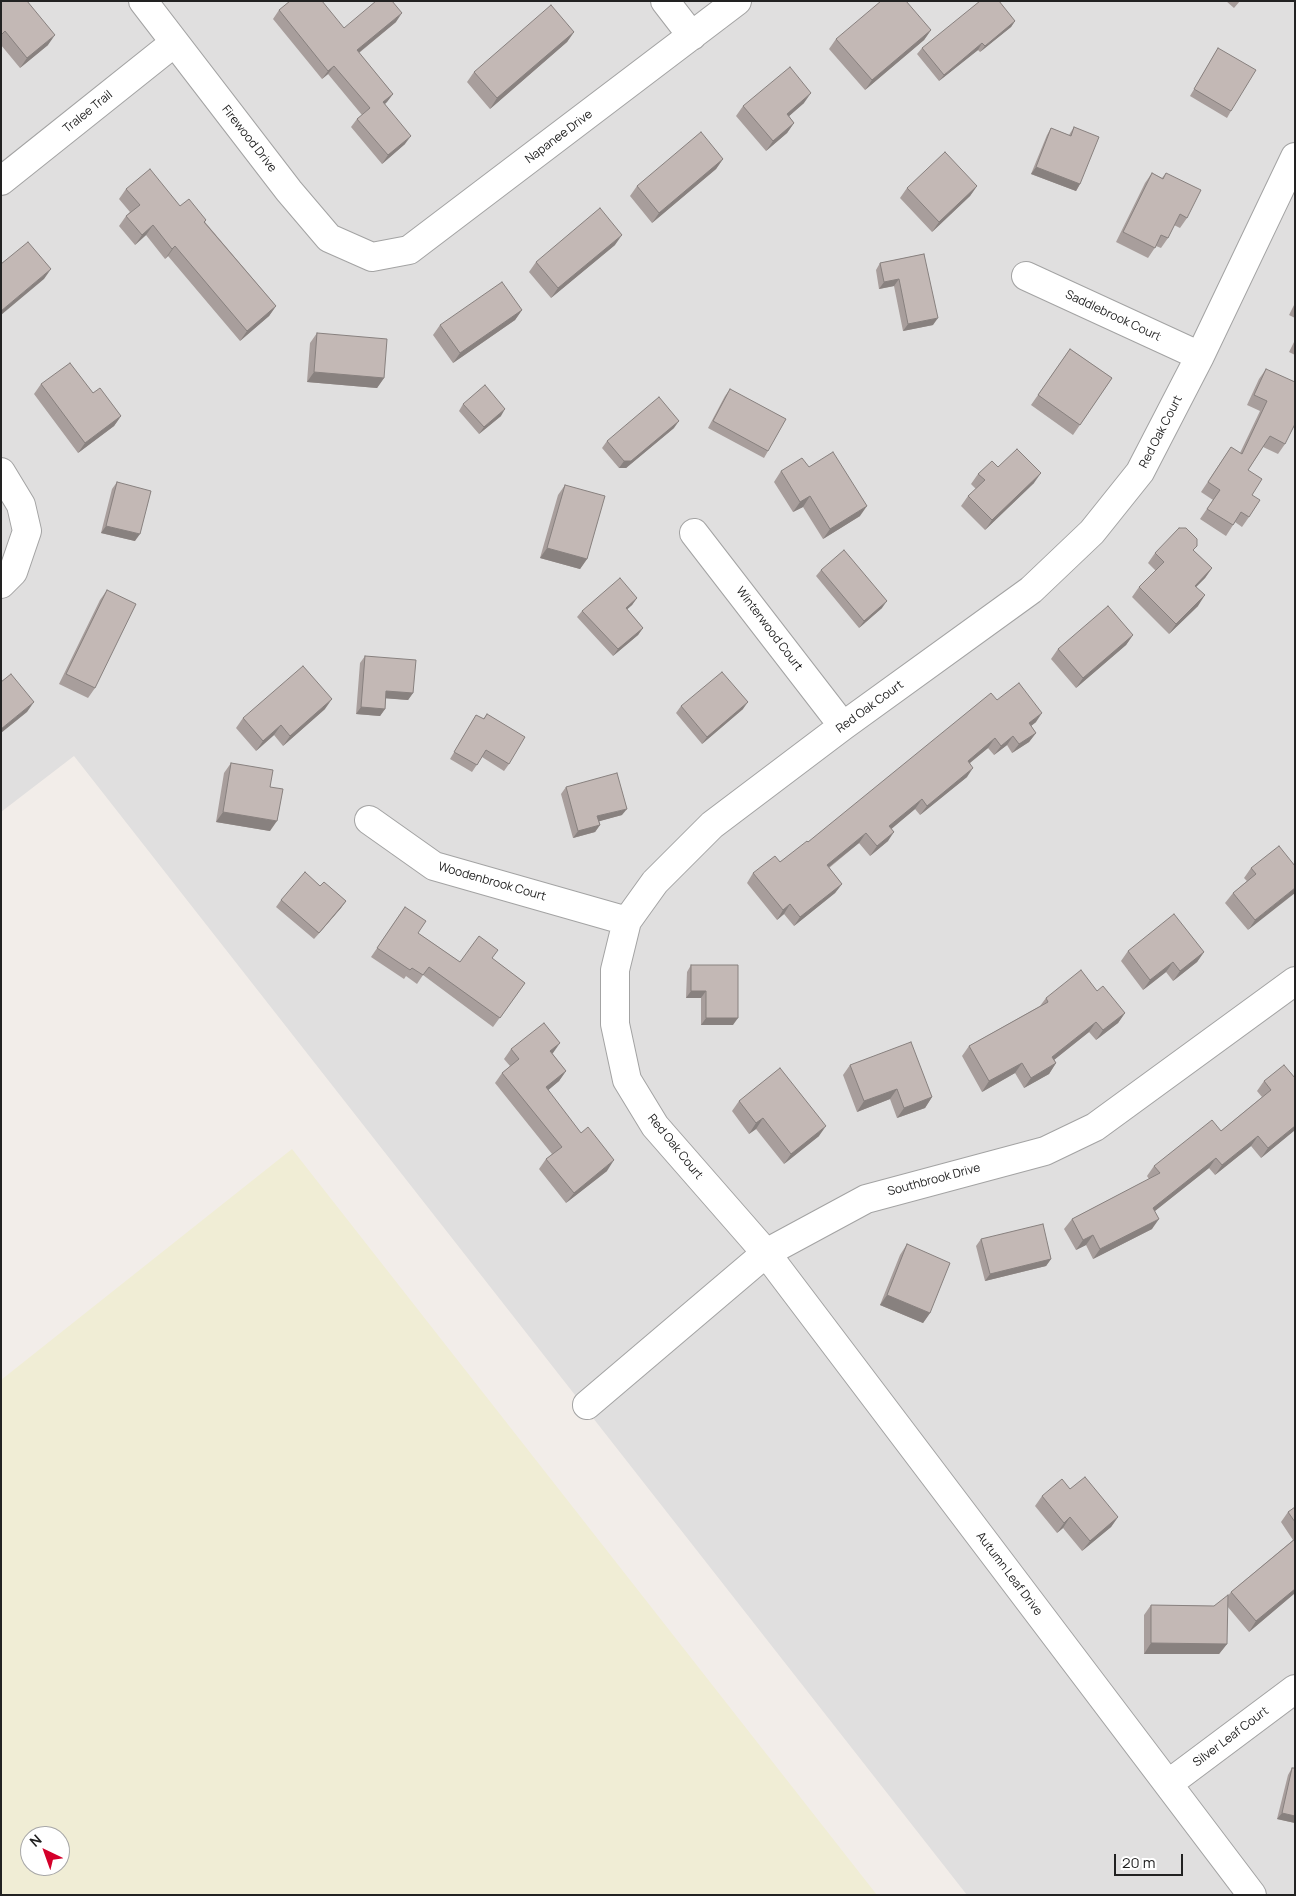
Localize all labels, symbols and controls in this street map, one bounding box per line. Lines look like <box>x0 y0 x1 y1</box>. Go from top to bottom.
street label: Tralee Trail <box>60 88 116 136</box>
street label: Firewood Drive <box>219 103 279 175</box>
street label: Napanee Drive <box>523 107 595 167</box>
street label: Saddlebrook Court <box>1063 288 1163 344</box>
street label: Red Oak Court <box>1136 393 1186 471</box>
street label: Winterwood Court <box>733 584 805 674</box>
street label: Red Oak Court <box>834 678 906 736</box>
street label: Woodenbrook Court <box>436 860 548 904</box>
street label: Red Oak Court <box>644 1111 706 1183</box>
street label: Southbrook Drive <box>886 1161 982 1199</box>
street label: Autumn Leaf Drive <box>973 1529 1045 1619</box>
street label: Silver Leaf Court <box>1190 1704 1272 1770</box>
north arrow <box>20 1826 70 1876</box>
text: N <box>25 1830 45 1851</box>
scale bar <box>1116 1844 1185 1876</box>
text: 20 m <box>1122 1852 1155 1873</box>

